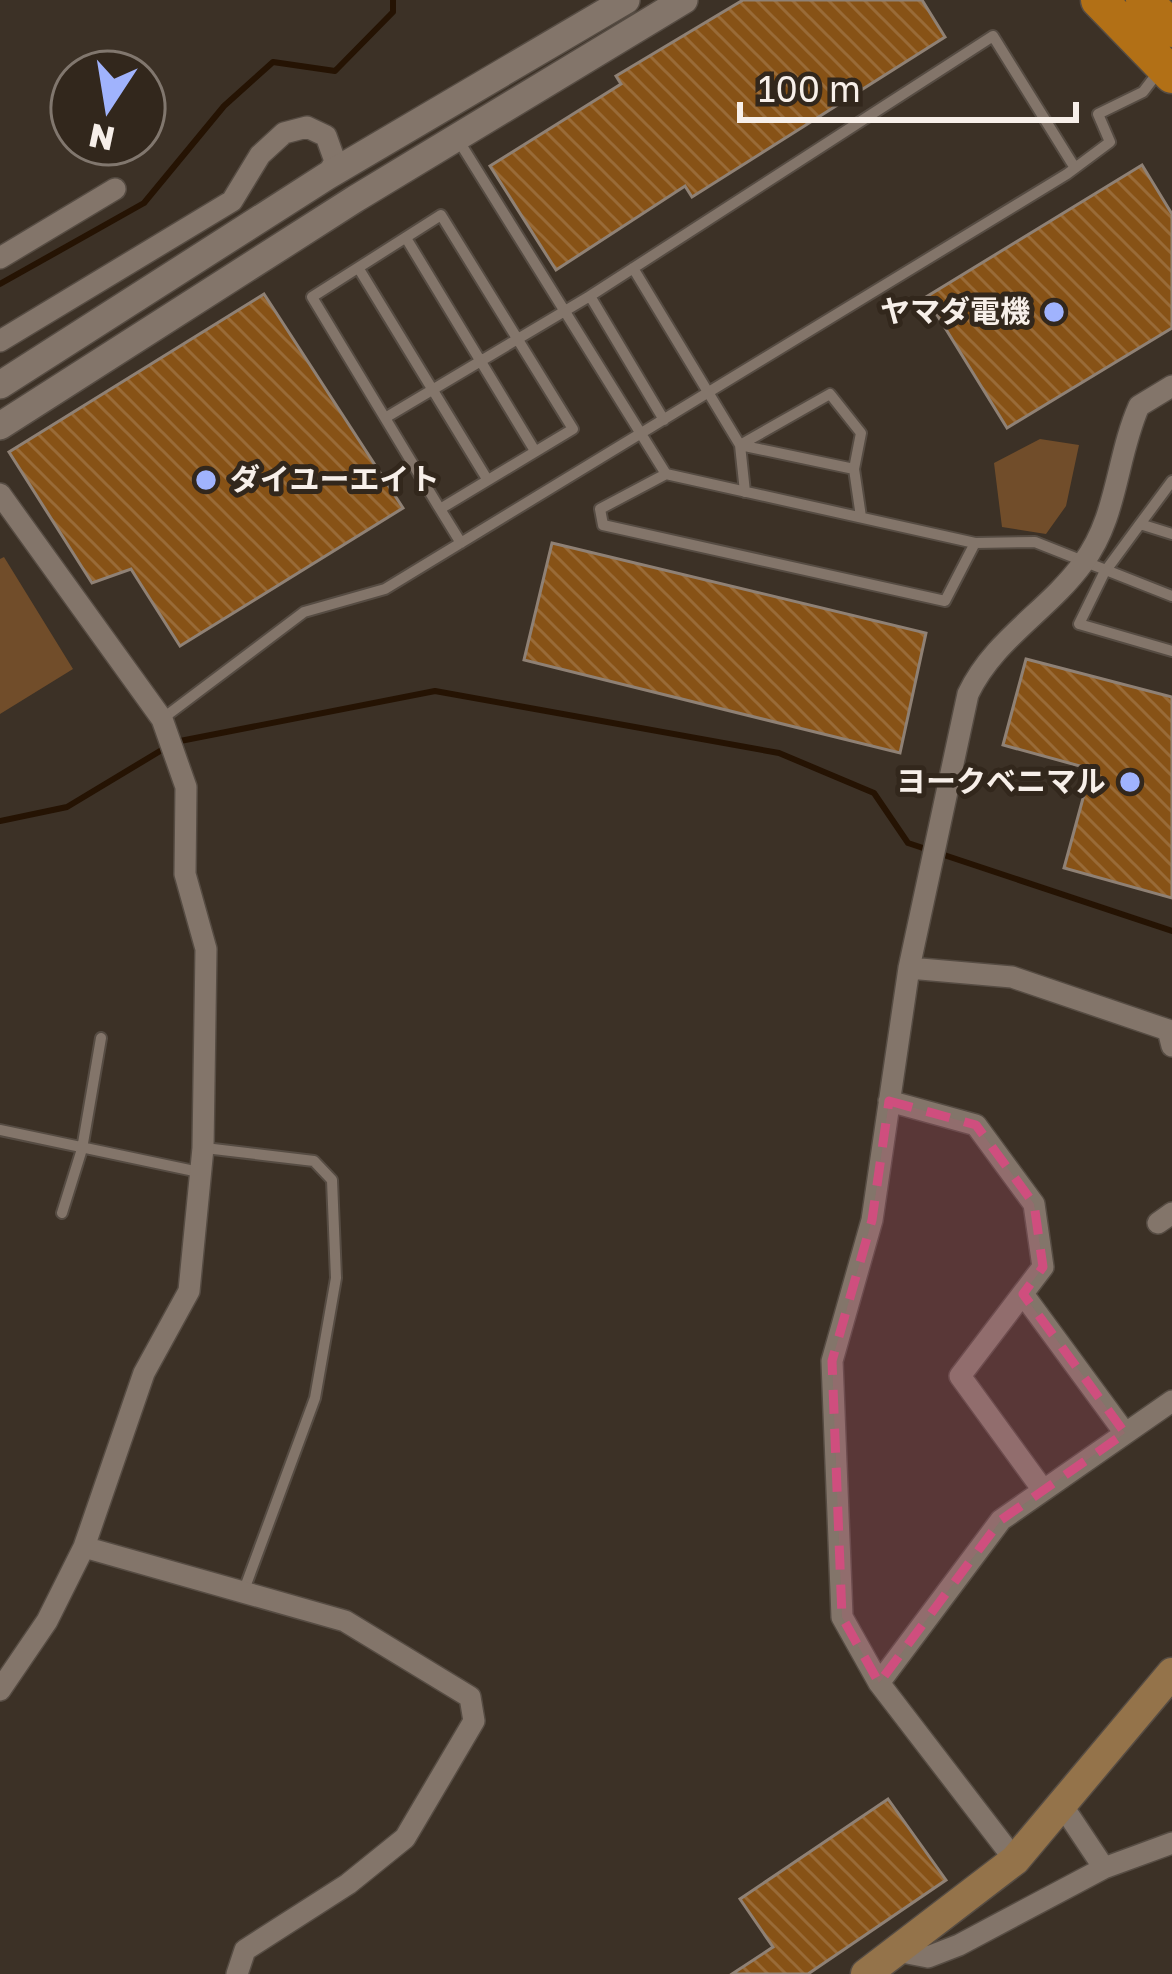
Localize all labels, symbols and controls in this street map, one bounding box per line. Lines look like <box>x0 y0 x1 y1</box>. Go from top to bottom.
north arrow <box>48 48 168 168</box>
scale bar <box>740 48 1076 122</box>
text: 100 m <box>758 67 861 110</box>
text: N <box>85 116 118 160</box>
place label: ヤマダ電機 <box>880 293 1030 329</box>
marker: ヤマダ電機 <box>1041 299 1067 325</box>
place label: ダイユーエイト <box>230 461 439 497</box>
marker: ダイユーエイト <box>193 467 219 493</box>
place label: ヨークベニマル <box>896 763 1106 799</box>
marker: ヨークベニマル <box>1117 769 1143 795</box>

